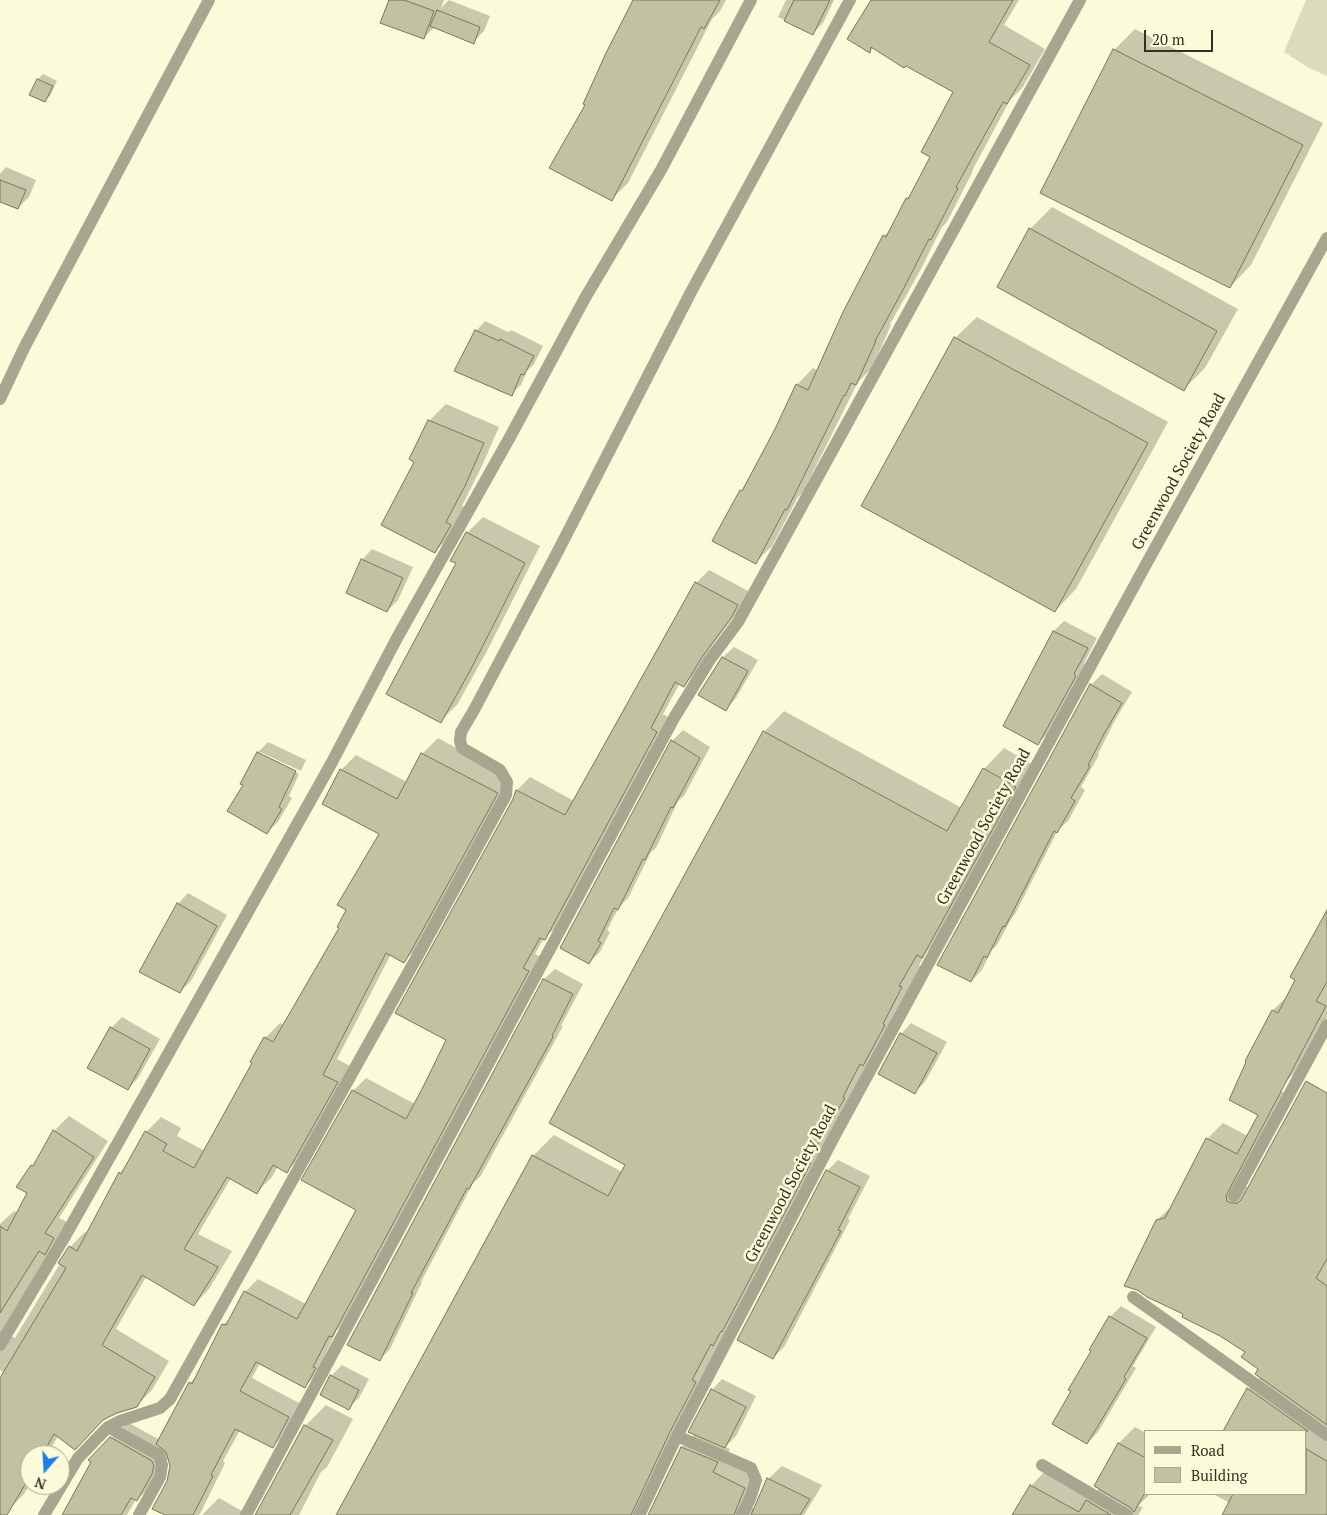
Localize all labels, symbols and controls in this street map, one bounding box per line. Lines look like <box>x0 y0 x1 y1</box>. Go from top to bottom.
scale bar <box>1147 20 1216 52</box>
text: 20 m <box>1152 29 1185 49</box>
street label: Greenwood Society Road <box>1128 390 1230 554</box>
street label: Greenwood Society Road <box>933 745 1035 909</box>
street label: Greenwood Society Road <box>741 1102 841 1266</box>
legend <box>1144 1430 1307 1495</box>
text: Road <box>1191 1440 1224 1460</box>
north arrow <box>20 1445 70 1495</box>
text: Building <box>1191 1465 1248 1485</box>
text: N <box>32 1473 48 1494</box>

